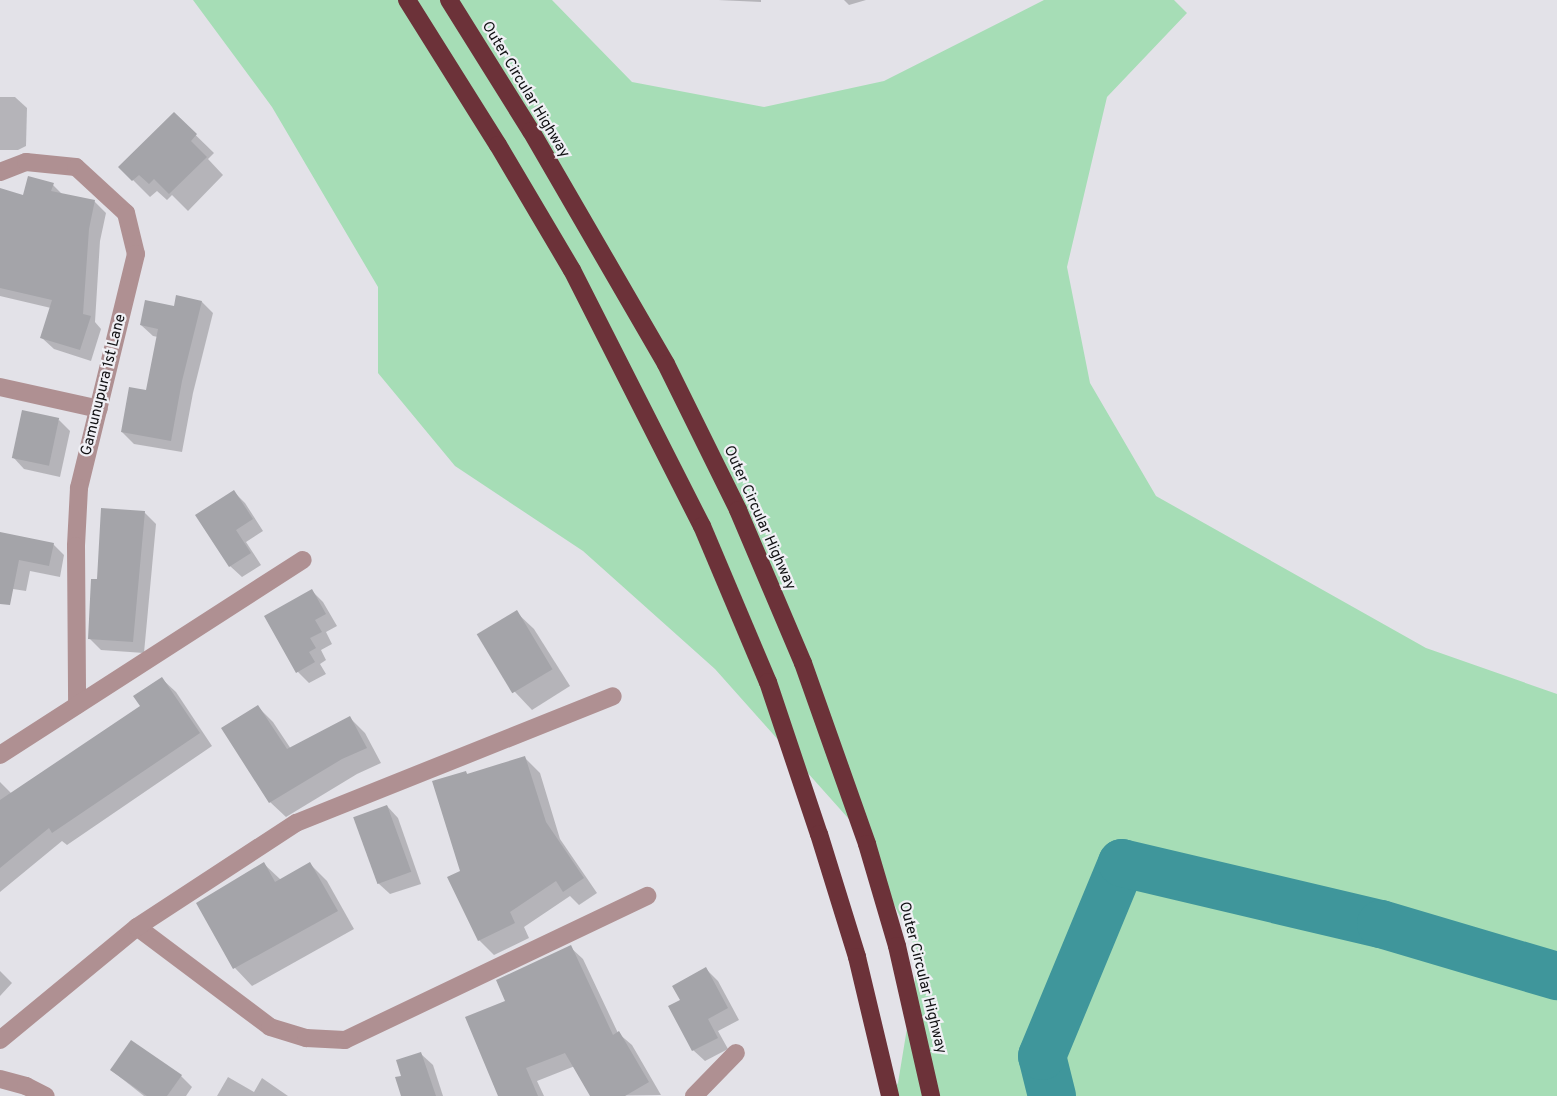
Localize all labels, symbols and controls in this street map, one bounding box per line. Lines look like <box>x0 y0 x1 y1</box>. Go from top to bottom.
street label: Outer Circular Highway <box>477 18 573 162</box>
street label: Gamunupura 1st Lane <box>78 312 130 458</box>
street label: Outer Circular Highway <box>719 443 799 593</box>
street label: Outer Circular Highway <box>894 900 950 1056</box>

